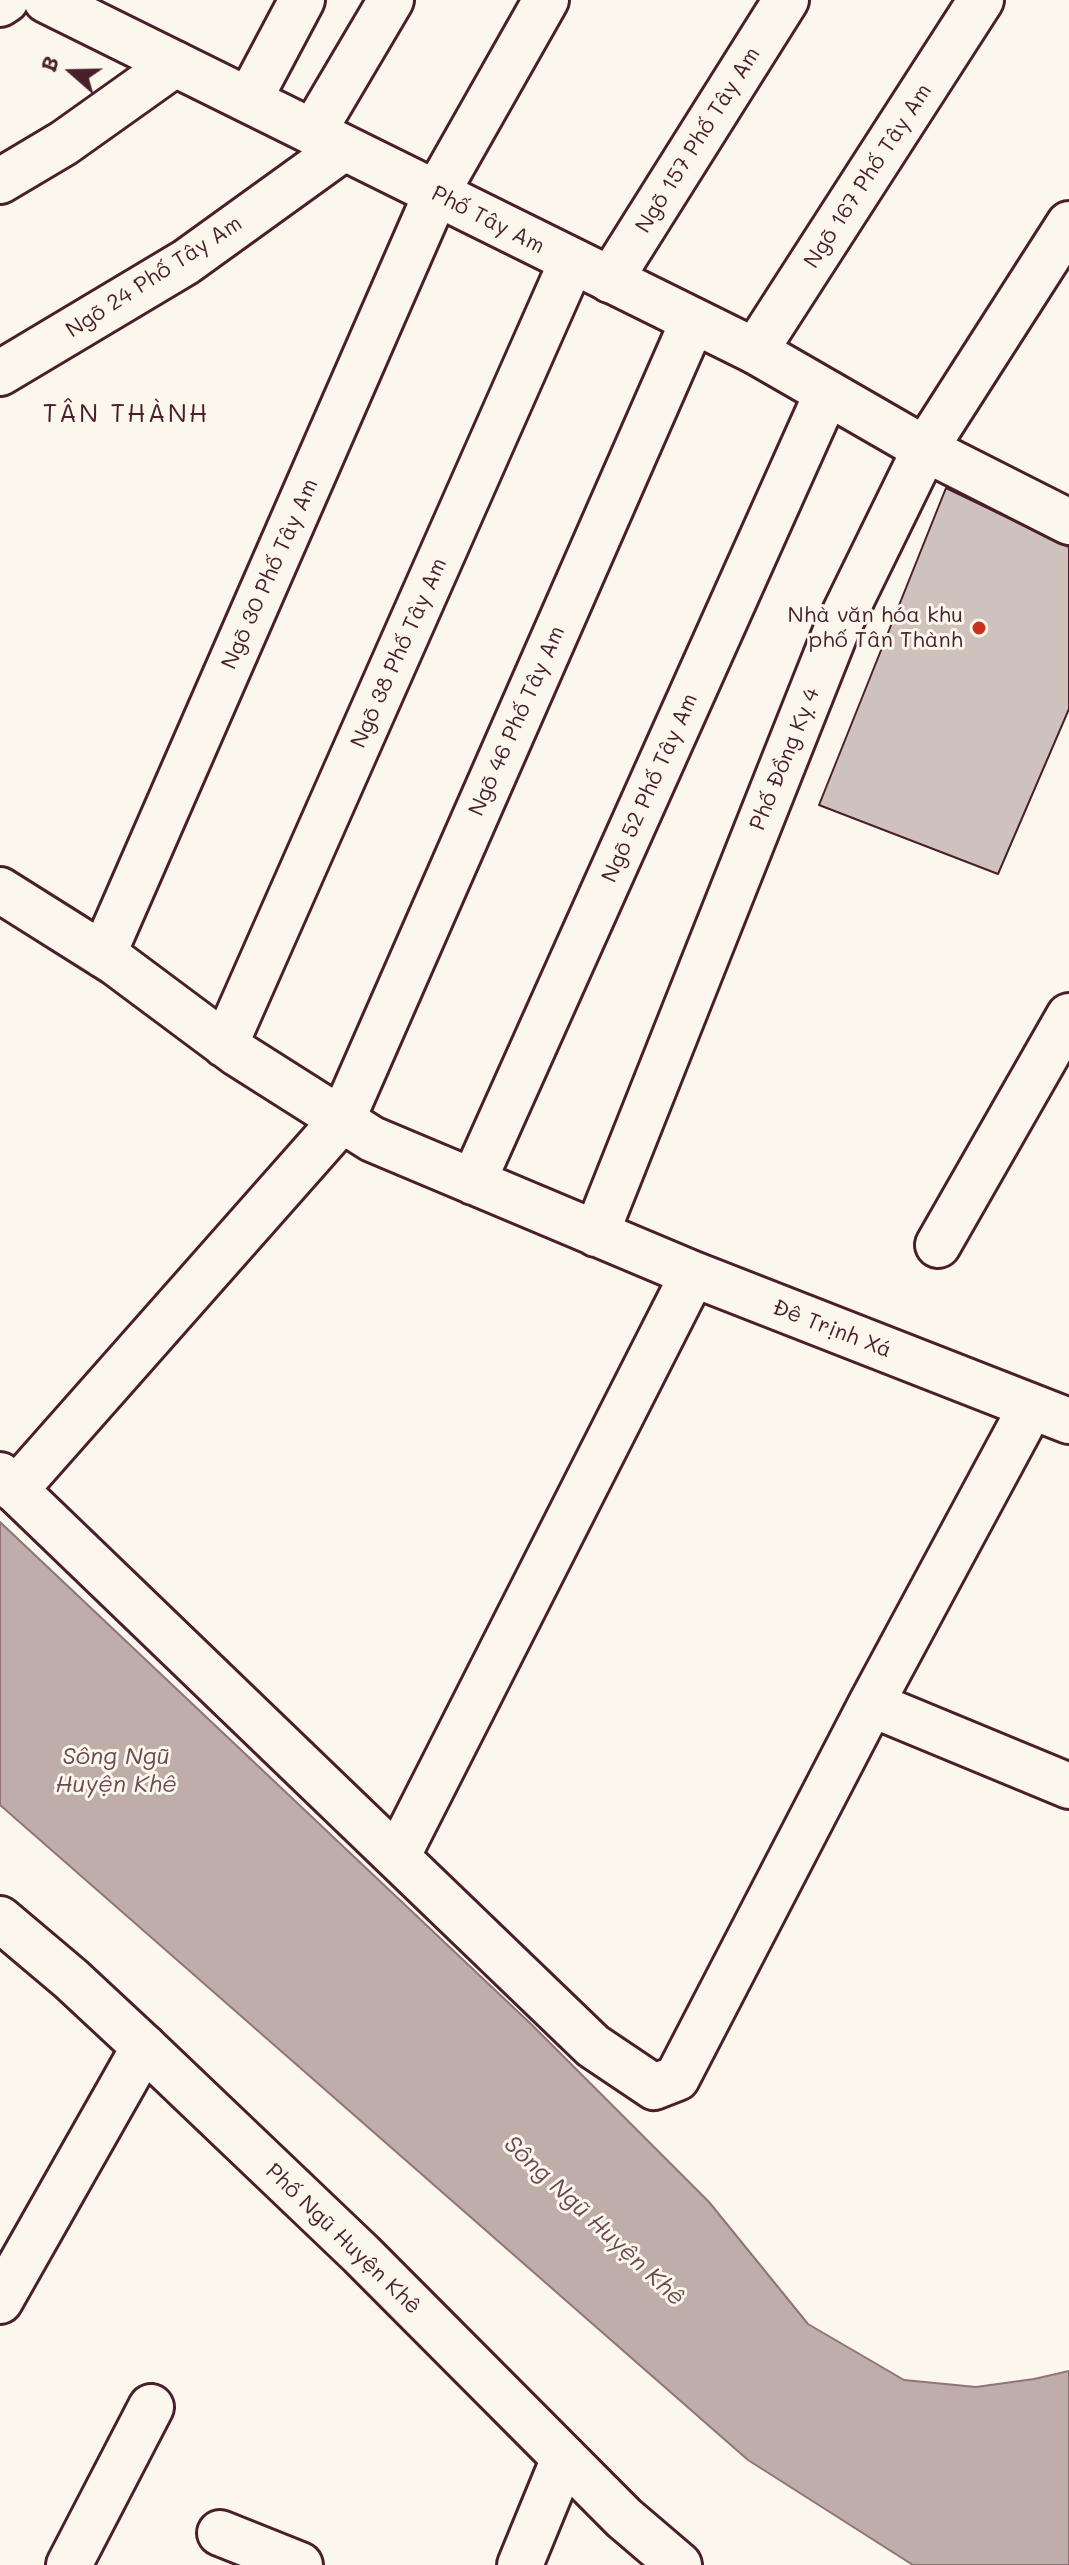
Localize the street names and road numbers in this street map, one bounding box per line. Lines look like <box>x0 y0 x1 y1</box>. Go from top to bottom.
street label: Ngõ 157 Phố Tây Am <box>630 42 766 238</box>
street label: Ngõ 167 Phố Tây Am <box>798 79 938 273</box>
street label: Phố Tây Am <box>427 180 549 260</box>
street label: Ngõ 24 Phố Tây Am <box>61 210 247 344</box>
street label: Ngõ 30 Phố Tây Am <box>216 475 324 673</box>
street label: Ngõ 38 Phố Tây Am <box>345 554 453 752</box>
street label: Ngõ 46 Phố Tây Am <box>463 622 571 820</box>
street label: Phố Đồng Kỵ 4 <box>744 684 826 834</box>
street label: Ngõ 52 Phố Tây Am <box>596 689 704 887</box>
street label: Đê Trịnh Xá <box>769 1294 895 1364</box>
street label: Phố Ngũ Huyện Khê <box>260 2158 426 2320</box>

